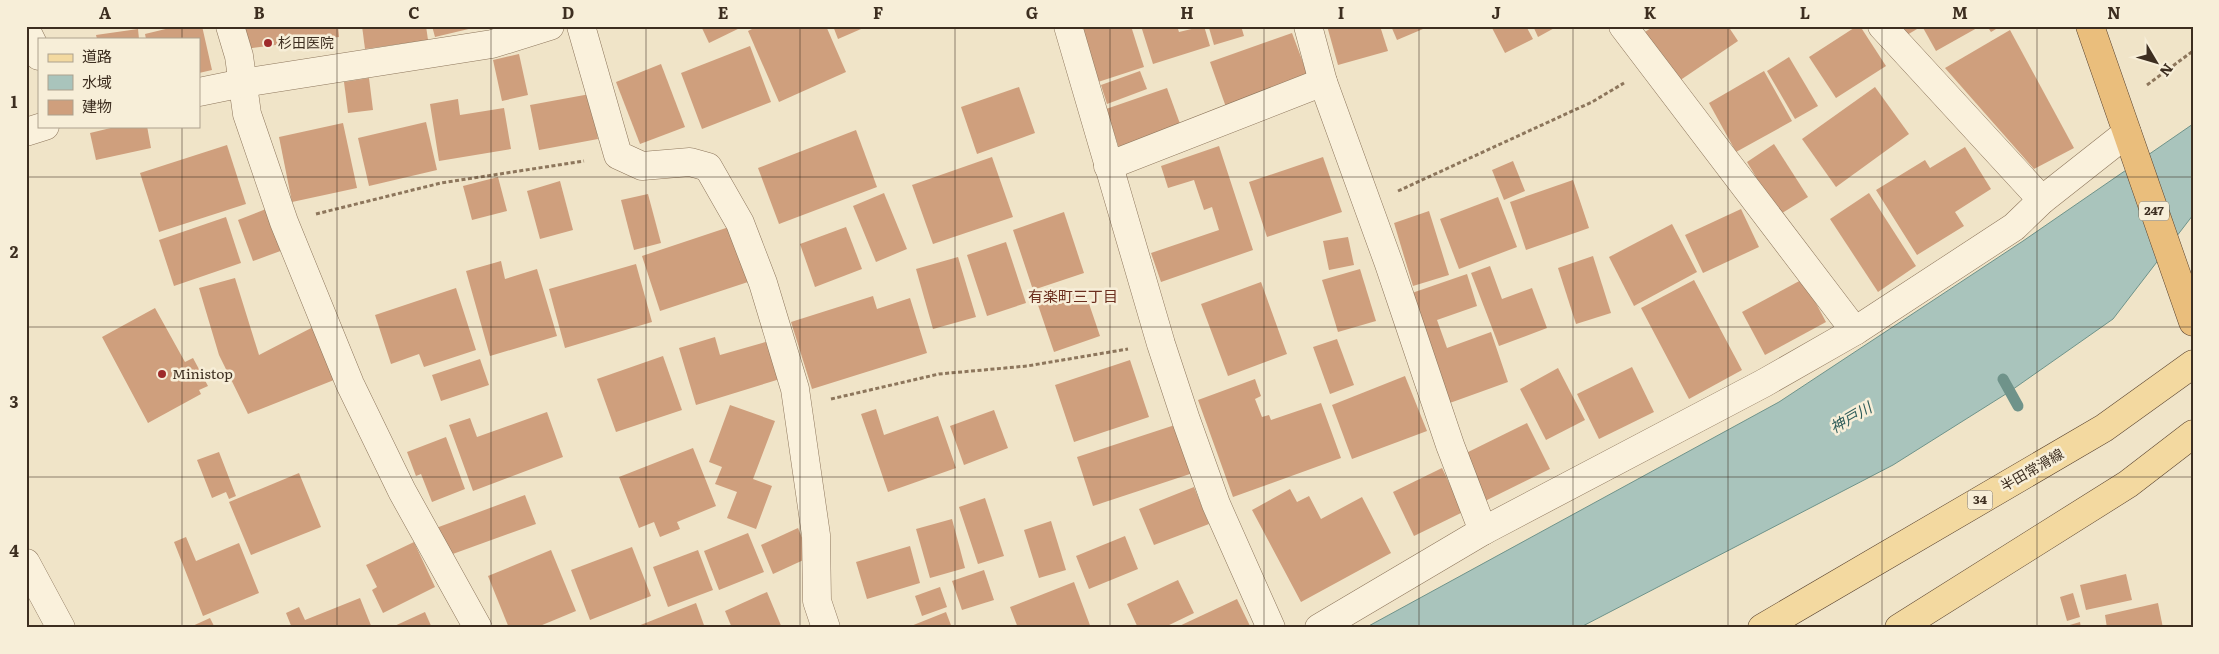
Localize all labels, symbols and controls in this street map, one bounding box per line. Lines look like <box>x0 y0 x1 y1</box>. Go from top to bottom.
text: A <box>99 0 111 24</box>
text: B <box>253 0 265 24</box>
text: C <box>408 0 420 24</box>
text: D <box>562 0 574 24</box>
text: E <box>718 0 729 24</box>
text: F <box>873 0 883 24</box>
text: G <box>1026 0 1038 24</box>
text: H <box>1180 0 1194 24</box>
text: I <box>1338 0 1344 24</box>
text: J <box>1491 0 1501 24</box>
text: K <box>1644 0 1657 24</box>
text: L <box>1800 0 1810 24</box>
text: M <box>1952 0 1968 24</box>
text: N <box>2107 0 2121 24</box>
place label: 杉田医院 <box>278 32 334 52</box>
marker: 杉田医院 <box>262 37 274 49</box>
legend <box>38 38 200 128</box>
north arrow <box>2132 38 2182 88</box>
text: 道路 <box>82 44 112 67</box>
text: N <box>2155 60 2179 82</box>
text: 水域 <box>82 70 112 93</box>
text: 1 <box>11 89 18 113</box>
text: 建物 <box>82 94 112 117</box>
road number: 247 <box>2139 202 2169 220</box>
text: 2 <box>10 239 19 263</box>
district label: 有楽町三丁目 <box>1028 284 1118 307</box>
place label: Ministop <box>172 363 233 383</box>
marker: Ministop <box>156 368 168 380</box>
text: 3 <box>10 389 19 413</box>
water label: 神戸川 <box>1825 394 1877 438</box>
street label: 半田常滑線 <box>1996 443 2067 495</box>
road number: 34 <box>1968 490 1992 510</box>
text: 4 <box>9 538 19 562</box>

